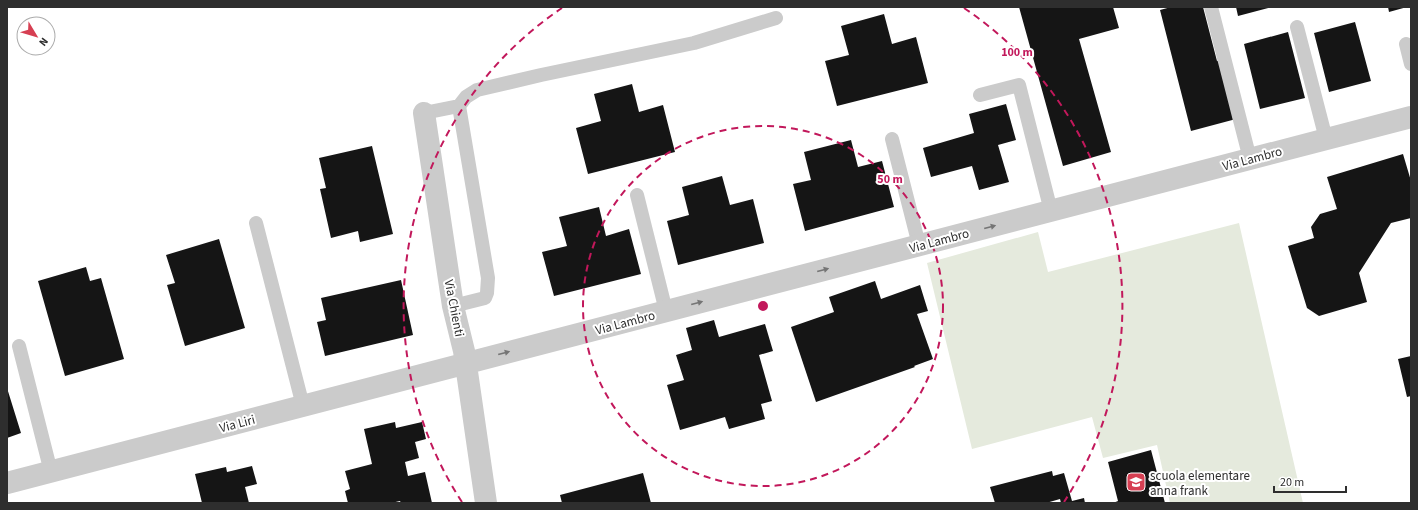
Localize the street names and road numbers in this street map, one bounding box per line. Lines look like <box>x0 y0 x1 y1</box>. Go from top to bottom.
street label: Via Lambro <box>1220 142 1284 176</box>
street label: Via Lambro <box>907 224 971 258</box>
street label: Via Chienti <box>440 278 468 338</box>
street label: Via Lambro <box>593 306 657 340</box>
street label: Via Liri <box>217 411 257 437</box>

